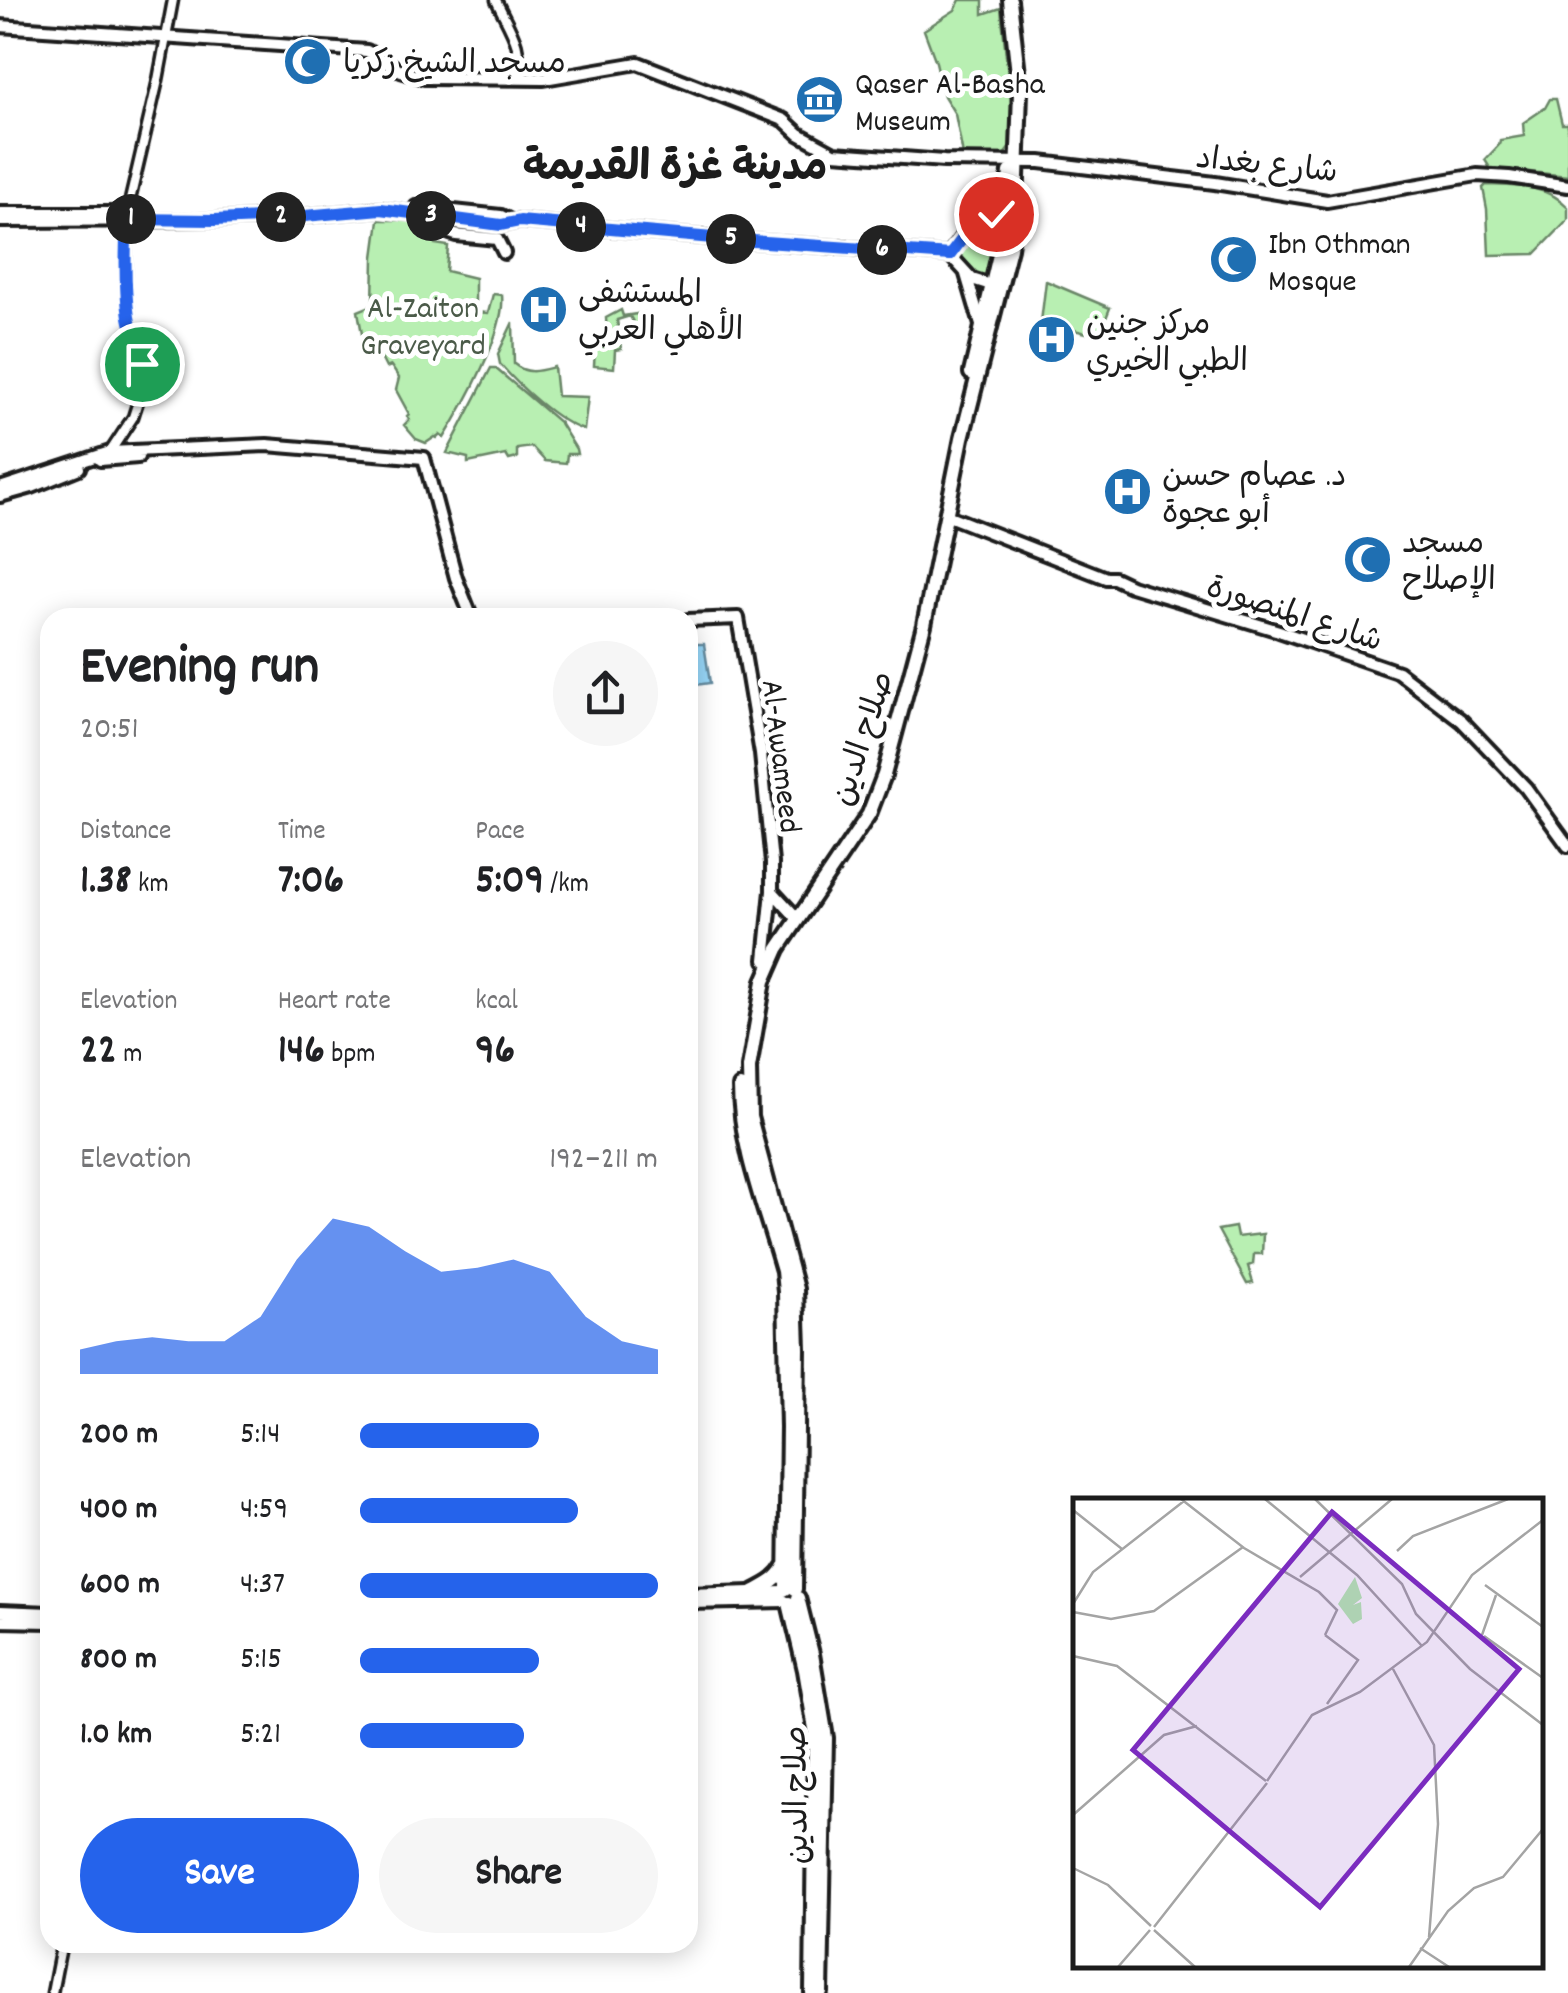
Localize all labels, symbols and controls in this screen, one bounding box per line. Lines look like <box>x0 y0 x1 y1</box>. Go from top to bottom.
mosque icon: مسجد الشيخ زكريا <box>282 35 334 87</box>
place label: مسجد الشيخ زكريا <box>343 43 566 89</box>
place label: Qaser Al-Basha Museum <box>855 64 1046 147</box>
museum icon: Qaser Al-Basha Museum <box>794 74 846 126</box>
street label: شارع بغداد <box>1193 138 1340 198</box>
district label: مدينة غزة القديمة <box>523 141 827 201</box>
pin <box>954 172 1039 257</box>
icon: check <box>969 187 1024 242</box>
pin: 3 <box>406 191 456 241</box>
pin: 2 <box>256 192 306 242</box>
pin: 1 <box>106 194 156 244</box>
text: 3 <box>425 196 437 236</box>
text: 2 <box>275 197 287 237</box>
text: 1 <box>128 199 134 239</box>
pin: 4 <box>556 202 606 252</box>
text: 4 <box>575 207 587 247</box>
pin: 5 <box>706 214 756 264</box>
text: 5 <box>725 219 737 259</box>
place label: Ibn Othman Mosque <box>1268 224 1411 307</box>
pin: 6 <box>857 225 907 275</box>
text: 6 <box>875 230 889 270</box>
mosque icon: Ibn Othman Mosque <box>1207 234 1259 286</box>
place label: المستشفى الأهلي العربي <box>578 273 743 356</box>
hospital icon: المستشفى الأهلي العربي <box>517 283 569 335</box>
park label: Al-Zaiton Graveyard <box>360 288 486 371</box>
place label: مركز جنين الطبي الخيري <box>1086 304 1248 387</box>
hospital icon: مركز جنين الطبي الخيري <box>1025 314 1077 366</box>
pin <box>100 322 185 407</box>
icon: arrive <box>115 337 170 392</box>
place label: د. عصام حسن أبو عجوة <box>1162 456 1347 539</box>
hospital icon: د. عصام حسن أبو عجوة <box>1101 466 1153 518</box>
place label: مسجد الإصلاح <box>1402 523 1496 606</box>
mosque icon: مسجد الإصلاح <box>1341 533 1393 585</box>
street label: شارع المنصورة <box>1199 567 1388 667</box>
text: Evening run <box>80 631 319 710</box>
button: share <box>553 641 658 746</box>
street label: صلاح الدين <box>822 666 909 813</box>
street label: Al-Awameed <box>746 677 810 836</box>
text: 20:51 <box>80 708 139 754</box>
text: Distance <box>80 813 171 853</box>
text: Time <box>278 813 326 853</box>
text: Pace <box>475 813 525 853</box>
text: 1.38 <box>80 853 132 913</box>
text: 7:06 <box>278 853 344 913</box>
text: 5:09 <box>475 853 544 913</box>
text: km <box>132 866 169 906</box>
text: /km <box>544 866 589 906</box>
text: Elevation <box>80 983 177 1023</box>
text: Heart rate <box>278 983 391 1023</box>
text: kcal <box>475 983 518 1023</box>
text: 22 <box>80 1023 117 1083</box>
text: 146 <box>278 1023 325 1083</box>
text: 96 <box>475 1023 515 1083</box>
text: m <box>117 1036 142 1076</box>
text: bpm <box>325 1036 376 1076</box>
text: Elevation <box>80 1138 191 1184</box>
text: 192–211 m <box>549 1138 658 1184</box>
text: 200 m <box>80 1413 158 1459</box>
text: 5:14 <box>240 1413 280 1459</box>
text: 400 m <box>80 1488 157 1534</box>
text: 4:59 <box>240 1488 288 1534</box>
inset map <box>1073 1498 1543 1968</box>
text: 600 m <box>80 1563 160 1609</box>
text: 4:37 <box>240 1563 285 1609</box>
text: 800 m <box>80 1638 157 1684</box>
text: 5:15 <box>240 1638 282 1684</box>
text: 1.0 km <box>80 1713 152 1759</box>
text: 5:21 <box>240 1713 281 1759</box>
street label: صلاح الدين <box>776 1725 824 1865</box>
button: Save <box>80 1818 359 1933</box>
button: Share <box>379 1818 658 1933</box>

